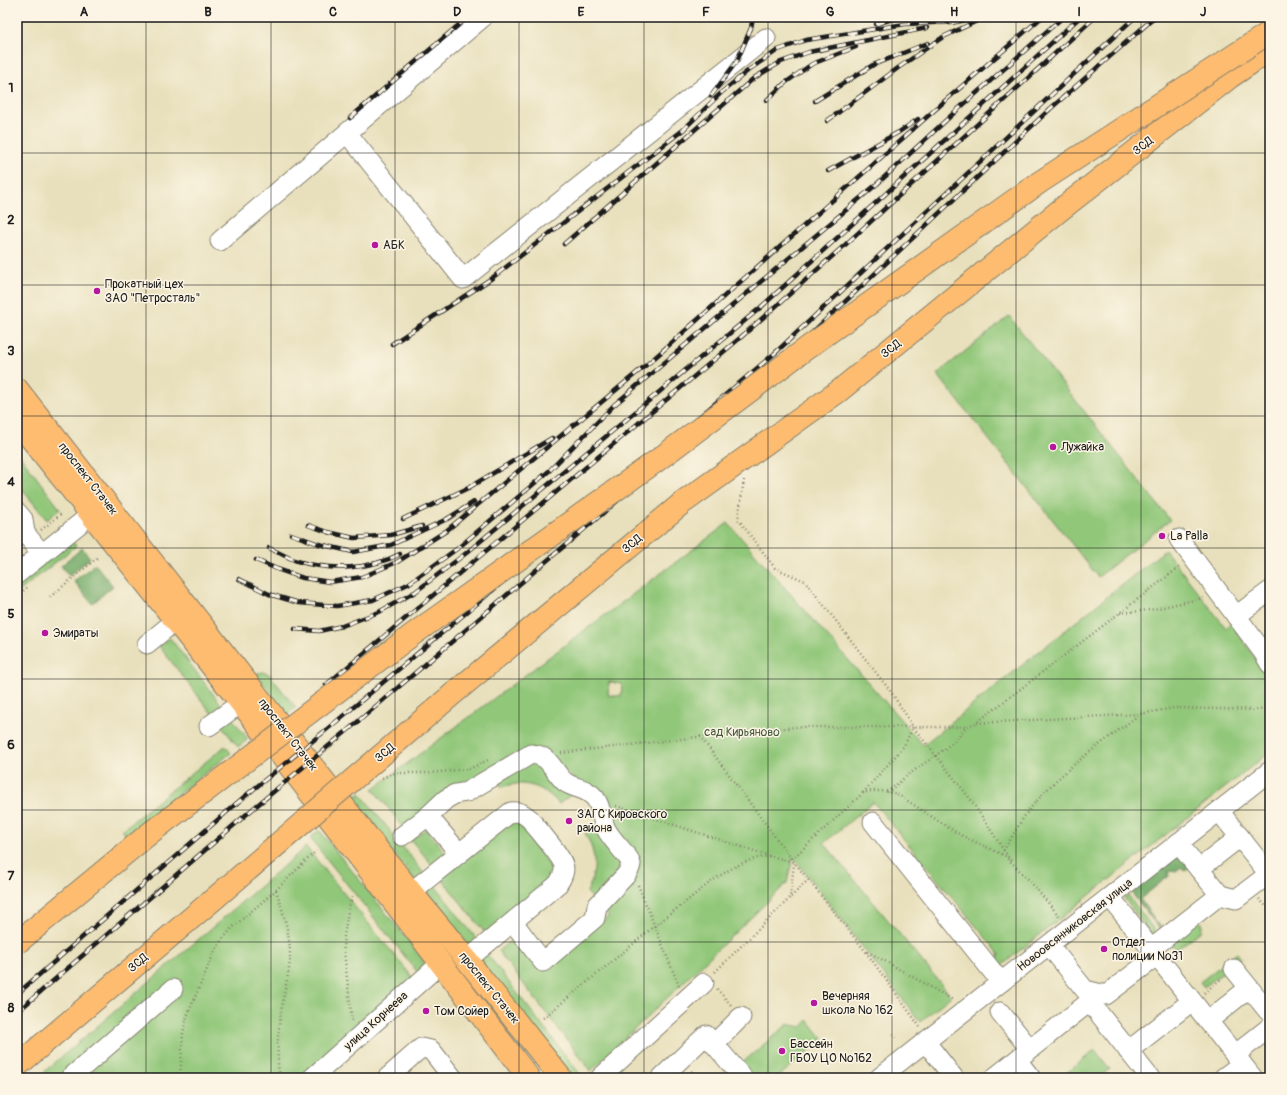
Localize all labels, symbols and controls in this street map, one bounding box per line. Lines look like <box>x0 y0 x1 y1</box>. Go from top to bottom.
text: A <box>80 4 89 20</box>
text: B <box>204 4 212 20</box>
text: C <box>329 4 337 20</box>
text: D <box>453 4 461 20</box>
text: E <box>578 4 585 20</box>
text: F <box>702 4 710 20</box>
text: G <box>826 4 835 20</box>
text: H <box>950 4 958 20</box>
text: I <box>1077 4 1081 20</box>
text: J <box>1200 4 1206 20</box>
text: 1 <box>8 80 14 96</box>
street label: ЗСД <box>1130 133 1157 159</box>
text: 2 <box>7 212 15 228</box>
place label: АБК <box>383 238 405 253</box>
marker: АБК <box>370 240 380 250</box>
place label: Прокатный цех ЗАО "Петросталь" <box>105 277 200 306</box>
marker: Прокатный цех ЗАО "Петросталь" <box>92 286 102 296</box>
street label: ЗСД <box>878 336 905 362</box>
text: 3 <box>7 343 15 359</box>
street label: проспект Стачек <box>55 440 121 518</box>
place label: Лужайка <box>1060 440 1105 455</box>
marker: Лужайка <box>1048 442 1058 452</box>
text: 4 <box>7 474 15 490</box>
place label: La Palla <box>1170 529 1208 544</box>
street label: ЗСД <box>619 531 646 557</box>
marker: La Palla <box>1157 531 1167 541</box>
text: 5 <box>7 606 15 622</box>
place label: Эмираты <box>53 626 99 641</box>
marker: Эмираты <box>40 628 50 638</box>
street label: проспект Стачек <box>255 696 321 774</box>
park label: сад Кирьяново <box>704 725 780 740</box>
text: 6 <box>7 737 15 753</box>
street label: ЗСД <box>372 740 399 766</box>
place label: ЗАГС Кировского района <box>577 807 668 836</box>
marker: ЗАГС Кировского района <box>564 816 574 826</box>
text: 7 <box>8 868 15 884</box>
street label: Новоовсянниковская улица <box>1014 875 1136 975</box>
place label: Отдел полиции №31 <box>1112 935 1183 964</box>
marker: Отдел полиции №31 <box>1099 944 1109 954</box>
street label: проспект Стачек <box>455 949 523 1027</box>
street label: ЗСД <box>125 950 152 976</box>
street label: улица Корнеева <box>340 988 411 1054</box>
place label: Вечерняя школа № 162 <box>822 989 893 1018</box>
marker: Вечерняя школа № 162 <box>809 998 819 1008</box>
text: 8 <box>8 1000 15 1016</box>
place label: Том Сойер <box>434 1004 489 1019</box>
marker: Том Сойер <box>421 1006 431 1016</box>
place label: Бассейн ГБОУ ЦО №162 <box>790 1037 872 1066</box>
marker: Бассейн ГБОУ ЦО №162 <box>777 1046 787 1056</box>

